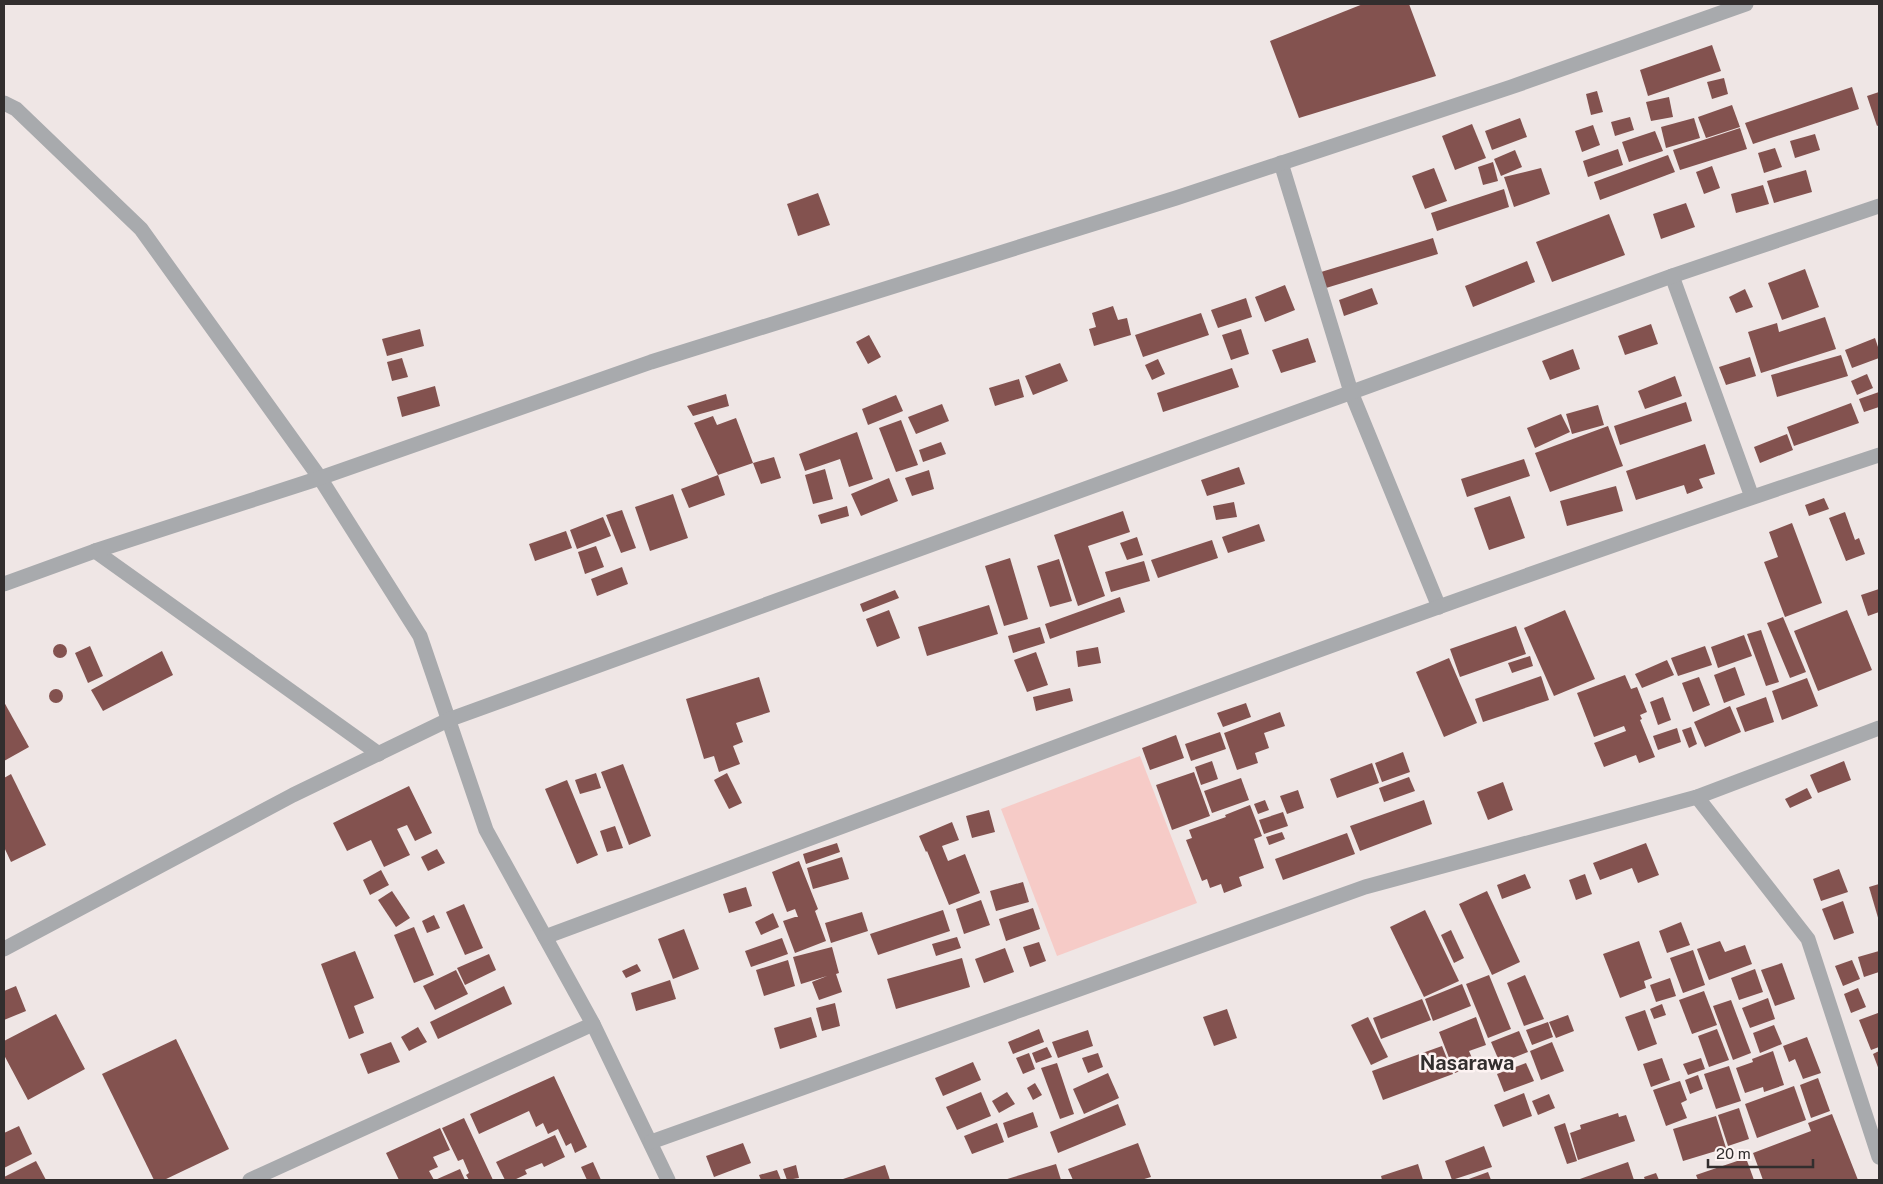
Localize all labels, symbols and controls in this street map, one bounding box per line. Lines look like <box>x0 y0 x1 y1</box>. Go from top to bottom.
district label: Nasarawa <box>1420 1051 1514 1075</box>
scale bar <box>1708 1136 1813 1168</box>
text: 20 m <box>1716 1145 1751 1162</box>

